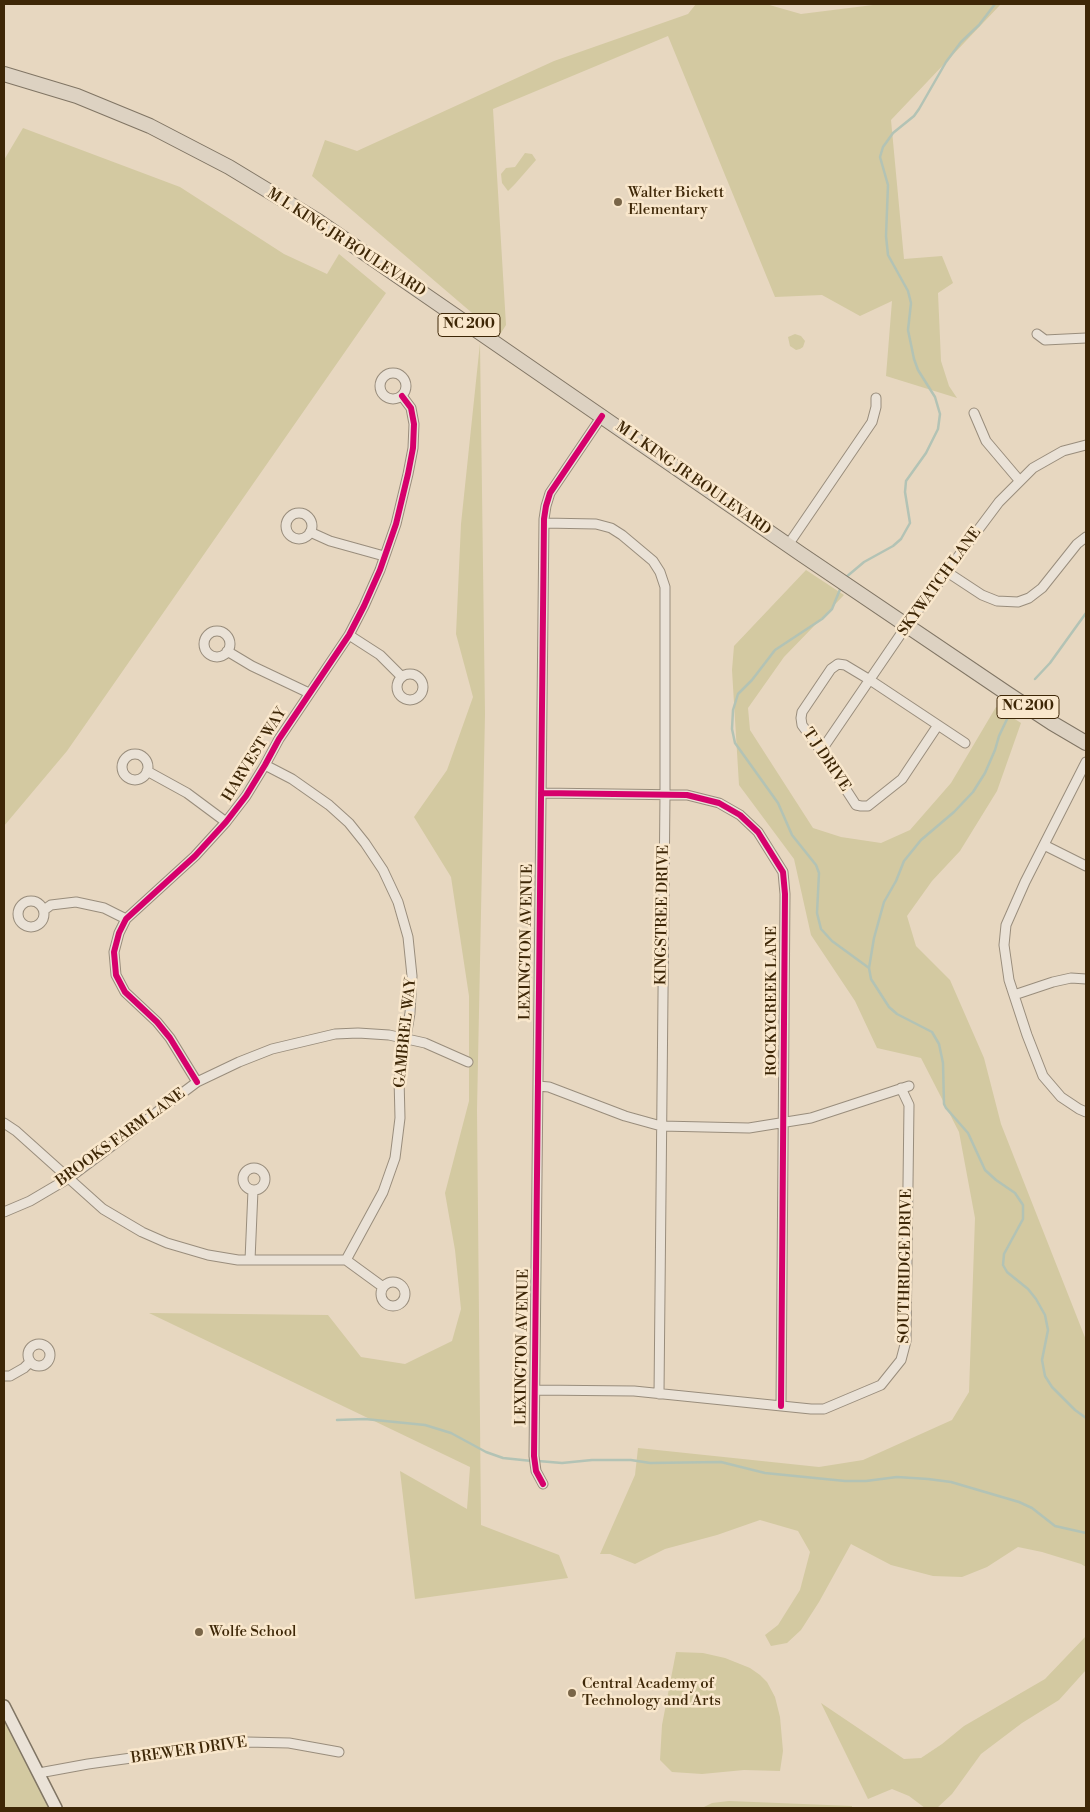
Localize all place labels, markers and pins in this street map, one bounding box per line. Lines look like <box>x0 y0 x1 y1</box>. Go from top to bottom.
place label: Walter Bickett Elementary <box>628 184 724 219</box>
marker: Walter Bickett Elementary <box>612 196 624 208</box>
place label: Wolfe School <box>209 1623 297 1641</box>
marker: Wolfe School <box>193 1626 205 1638</box>
place label: Central Academy of Technology and Arts <box>582 1675 721 1710</box>
marker: Central Academy of Technology and Arts <box>566 1687 578 1699</box>

